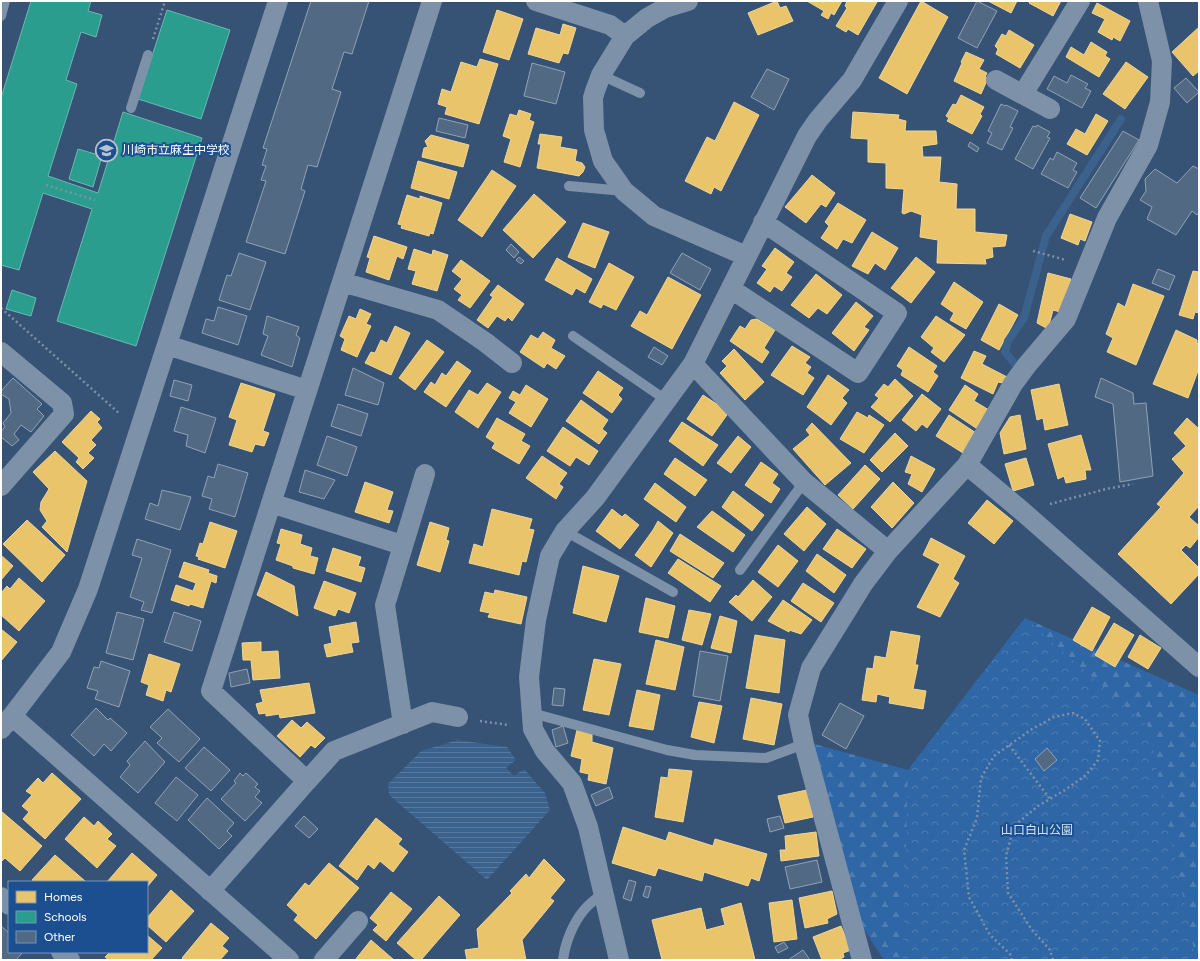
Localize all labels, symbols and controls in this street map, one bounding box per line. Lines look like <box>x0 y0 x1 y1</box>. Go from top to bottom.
school or university icon: 川崎市立麻生中学校 <box>94 137 120 163</box>
place label: 川崎市立麻生中学校 <box>122 143 230 157</box>
park label: 山口白山公園 <box>1001 823 1073 837</box>
legend <box>8 881 148 953</box>
text: Homes <box>44 890 83 904</box>
text: Schools <box>44 910 87 924</box>
text: Other <box>44 930 75 944</box>

